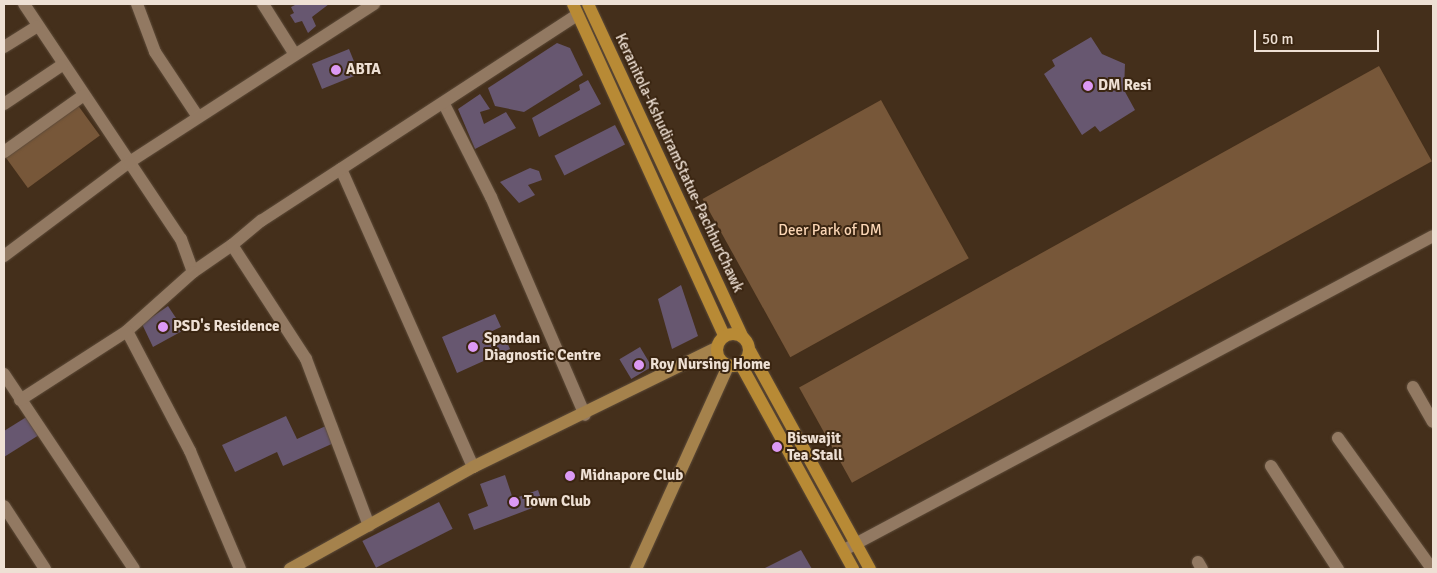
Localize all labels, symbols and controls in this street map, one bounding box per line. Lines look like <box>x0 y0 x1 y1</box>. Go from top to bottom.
scale bar <box>1257 20 1382 52</box>
text: 50 m <box>1262 30 1293 48</box>
street label: Keranitola-KshudiramStatue-PachhurChawk <box>611 31 747 295</box>
place label: ABTA <box>346 61 381 79</box>
marker: ABTA <box>330 64 342 76</box>
place label: DM Resi <box>1098 77 1151 95</box>
marker: DM Resi <box>1082 80 1094 92</box>
park label: Deer Park of DM <box>778 222 882 240</box>
place label: PSD's Residence <box>173 318 279 336</box>
marker: PSD's Residence <box>157 321 169 333</box>
place label: Spandan Diagnostic Centre <box>484 329 601 364</box>
marker: Spandan Diagnostic Centre <box>466 340 480 354</box>
place label: Roy Nursing Home <box>650 356 771 374</box>
marker: Roy Nursing Home <box>632 358 646 372</box>
place label: Biswajit Tea Stall <box>787 429 843 464</box>
marker: Biswajit Tea Stall <box>771 441 783 453</box>
place label: Midnapore Club <box>580 467 683 485</box>
marker: Midnapore Club <box>564 470 576 482</box>
place label: Town Club <box>524 493 591 511</box>
marker: Town Club <box>508 496 520 508</box>

